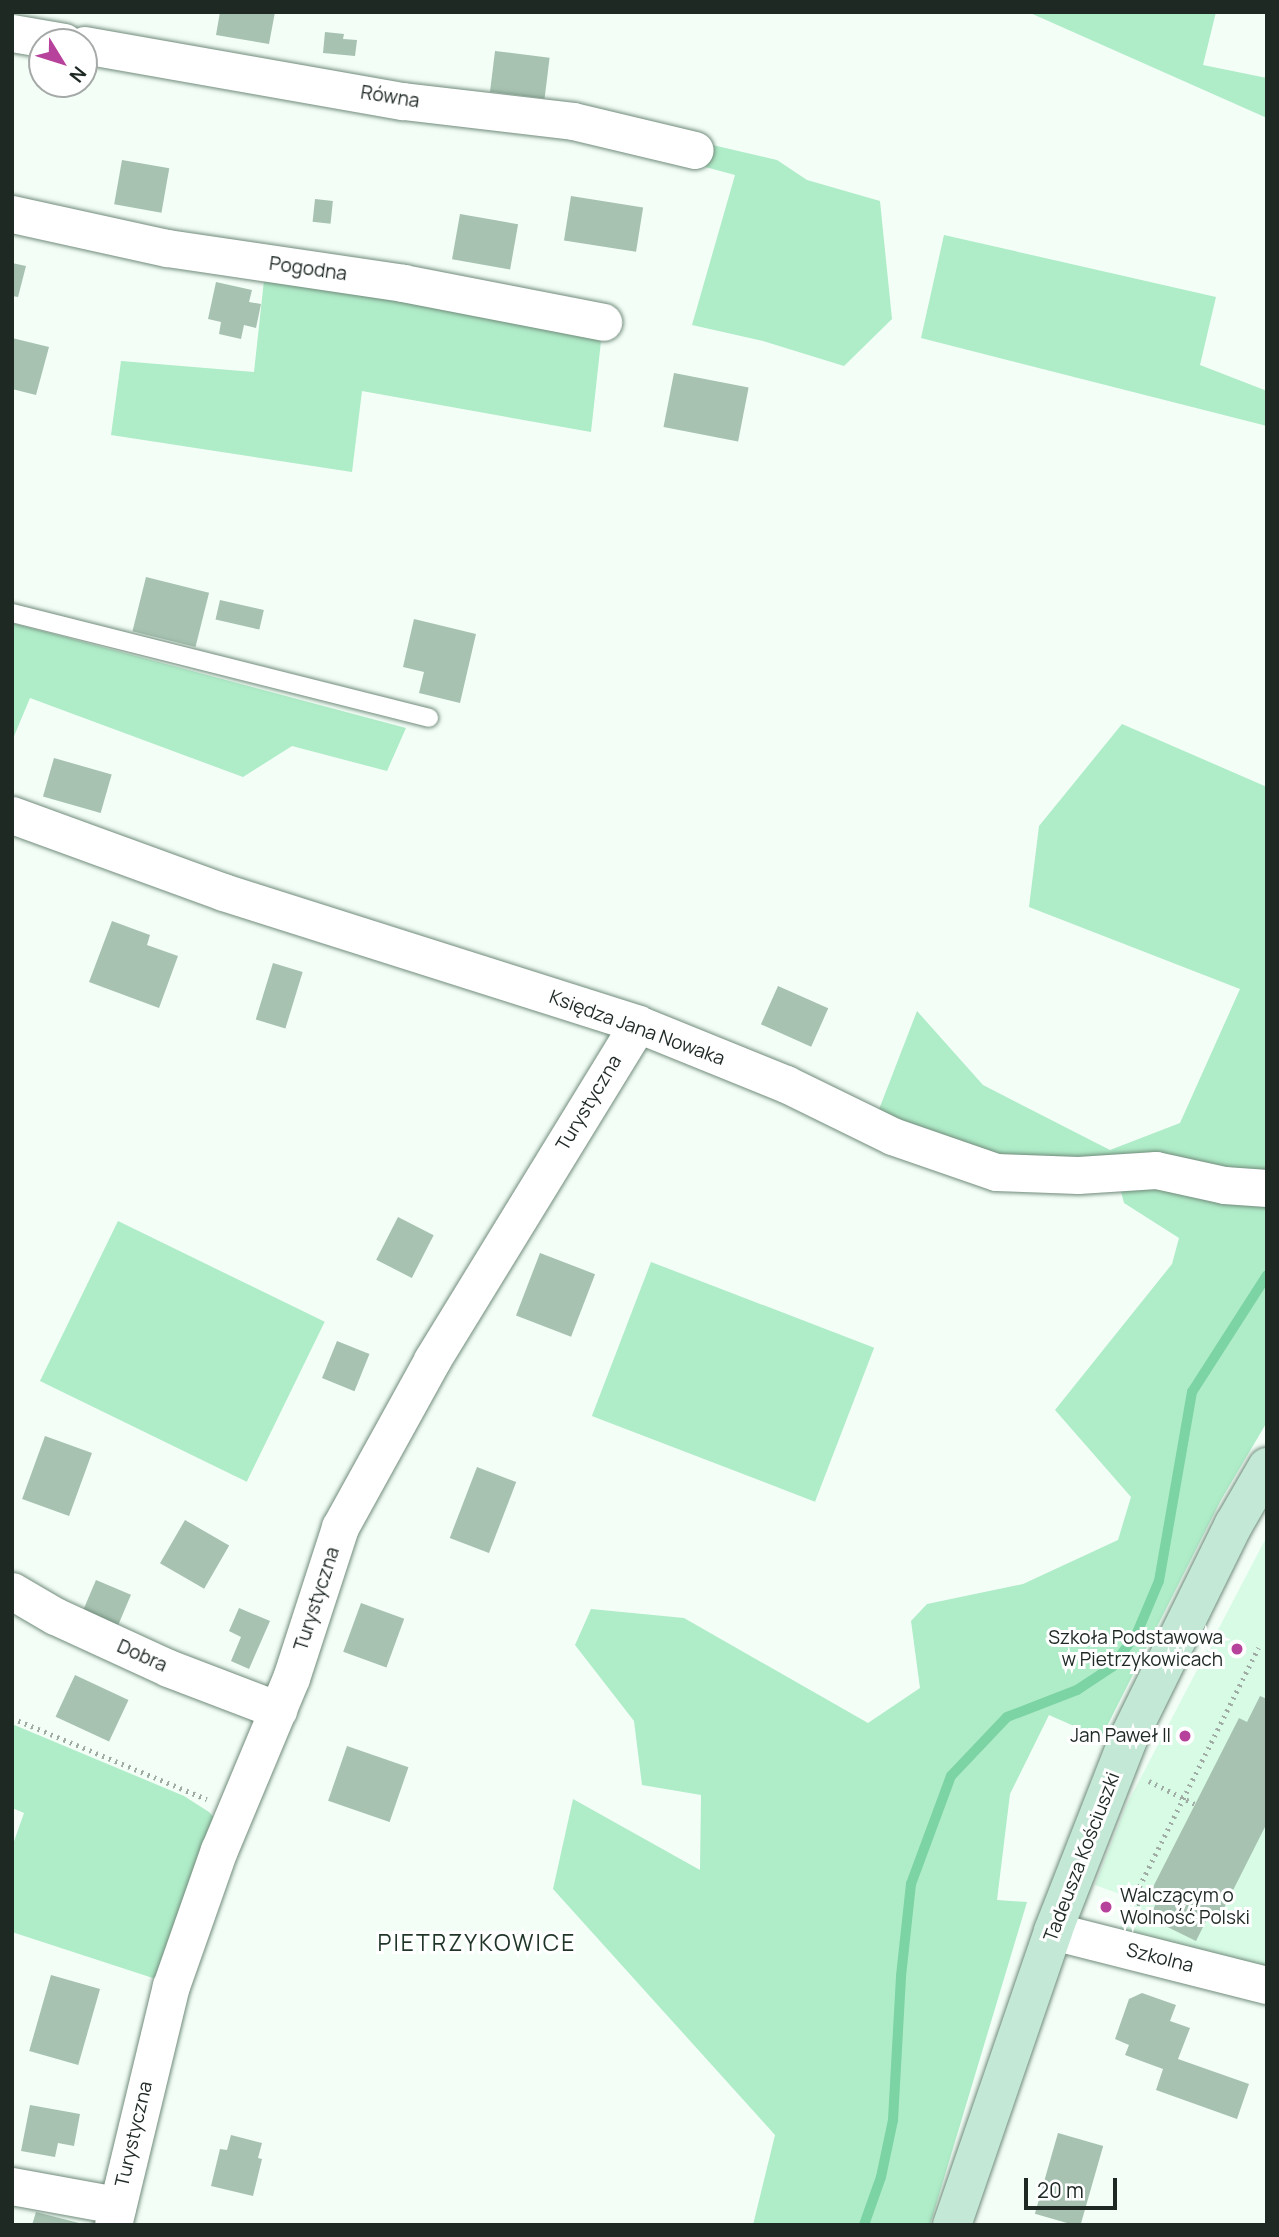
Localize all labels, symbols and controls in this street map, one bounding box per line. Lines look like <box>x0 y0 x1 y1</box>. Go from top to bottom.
north arrow <box>28 28 98 98</box>
text: N <box>64 61 92 88</box>
street label: Równa <box>359 81 421 113</box>
street label: Pogodna <box>268 252 348 286</box>
street label: Księdza Jana Nowaka <box>546 986 728 1070</box>
street label: Turystyczna <box>551 1051 627 1155</box>
street label: Turystyczna <box>290 1544 344 1654</box>
place label: Szkoła Podstawowa w Pietrzykowicach <box>1048 1627 1223 1671</box>
street label: Dobra <box>113 1635 171 1677</box>
marker: Szkoła Podstawowa w Pietrzykowicach <box>1229 1641 1245 1657</box>
place label: Jan Paweł II <box>1070 1725 1171 1747</box>
marker: Jan Paweł II <box>1177 1728 1193 1744</box>
street label: Tadeusza Kościuszki <box>1039 1769 1125 1945</box>
place label: Walczącym o Wolność Polski <box>1120 1885 1250 1929</box>
marker: Walczącym o Wolność Polski <box>1098 1899 1114 1915</box>
district label: PIETRZYKOWICE <box>379 1928 575 1956</box>
street label: Szkolna <box>1124 1939 1196 1977</box>
street label: Turystyczna <box>111 2079 157 2189</box>
scale bar <box>1027 2164 1120 2208</box>
text: 20 m <box>1037 2176 1084 2204</box>

